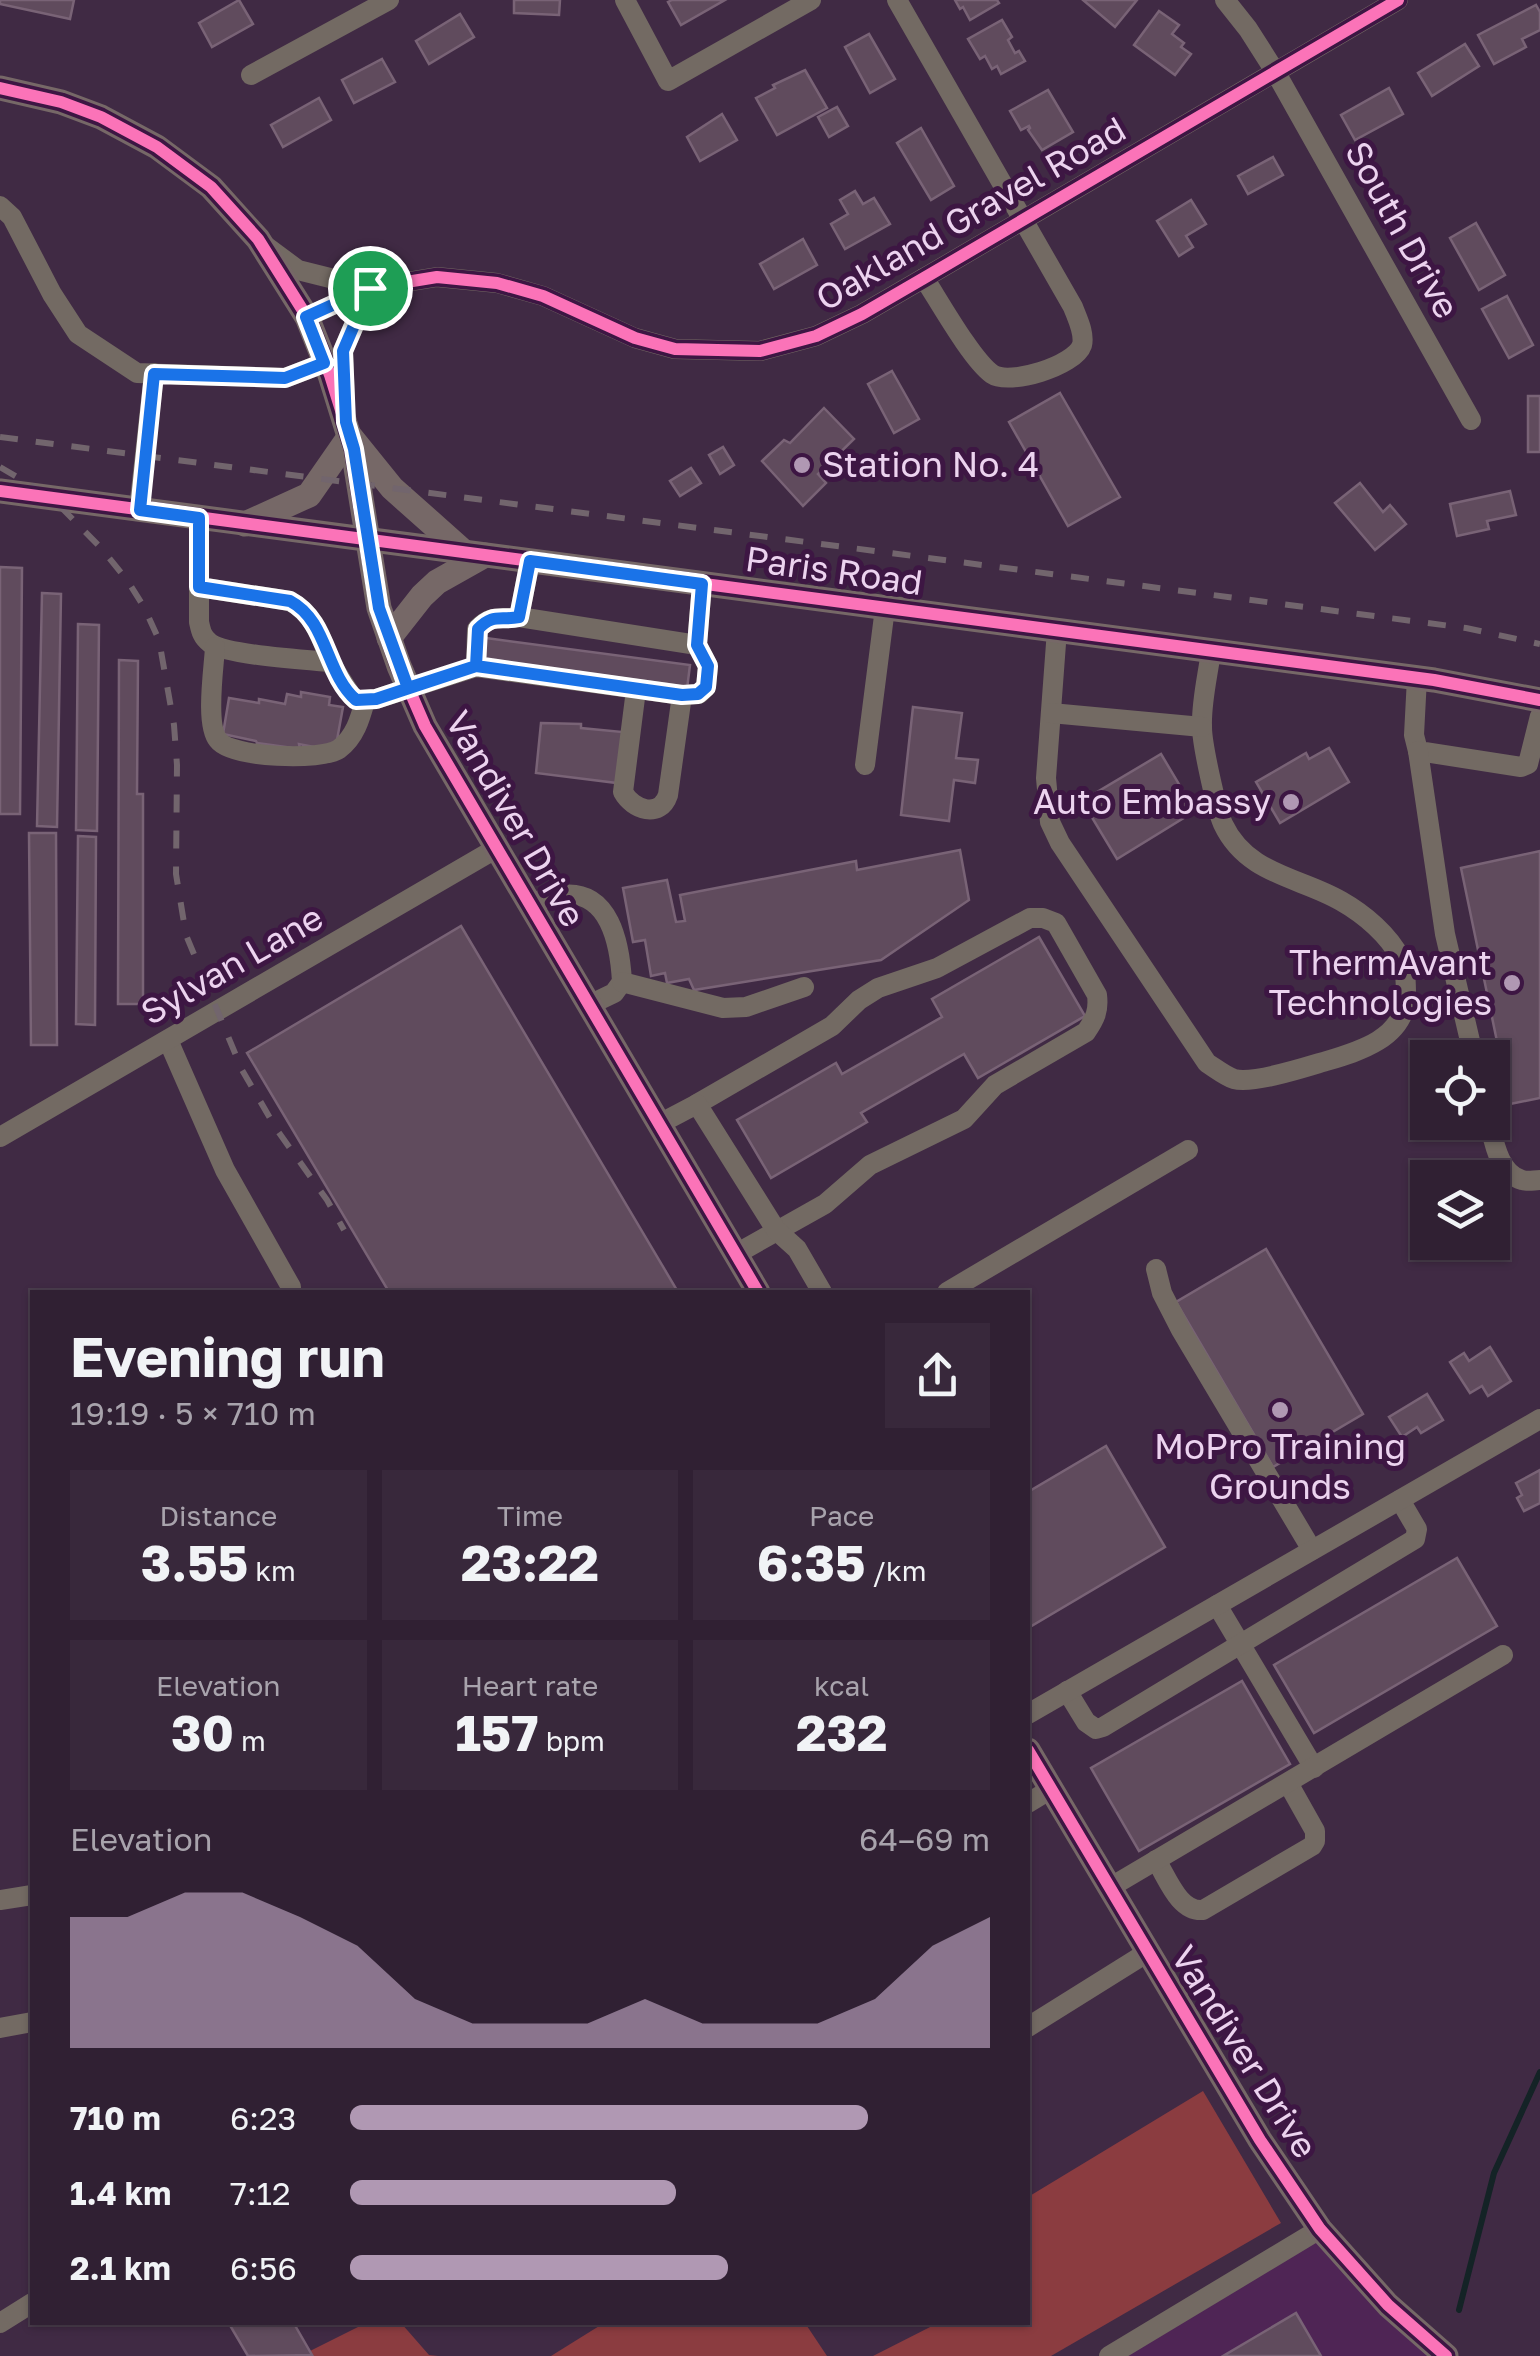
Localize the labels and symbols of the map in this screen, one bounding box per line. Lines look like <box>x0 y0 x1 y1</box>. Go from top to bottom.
street label: Oakland Gravel Road <box>808 107 1133 319</box>
street label: South Drive <box>1337 134 1469 325</box>
pin <box>328 246 413 331</box>
place label: Station No. 4 <box>822 443 1039 485</box>
marker: Station No. 4 <box>791 454 813 476</box>
street label: Paris Road <box>743 537 925 603</box>
street label: Vandiver Drive <box>437 703 595 934</box>
place label: Auto Embassy <box>1033 780 1271 822</box>
marker: Auto Embassy <box>1280 791 1302 813</box>
street label: Sylvan Lane <box>133 895 330 1033</box>
place label: ThermAvant Technologies <box>1268 941 1492 1023</box>
marker: ThermAvant Technologies <box>1501 972 1523 994</box>
marker: MoPro Training Grounds <box>1269 1399 1291 1421</box>
place label: MoPro Training Grounds <box>1154 1425 1406 1507</box>
street label: Vandiver Drive <box>1163 1938 1327 2165</box>

